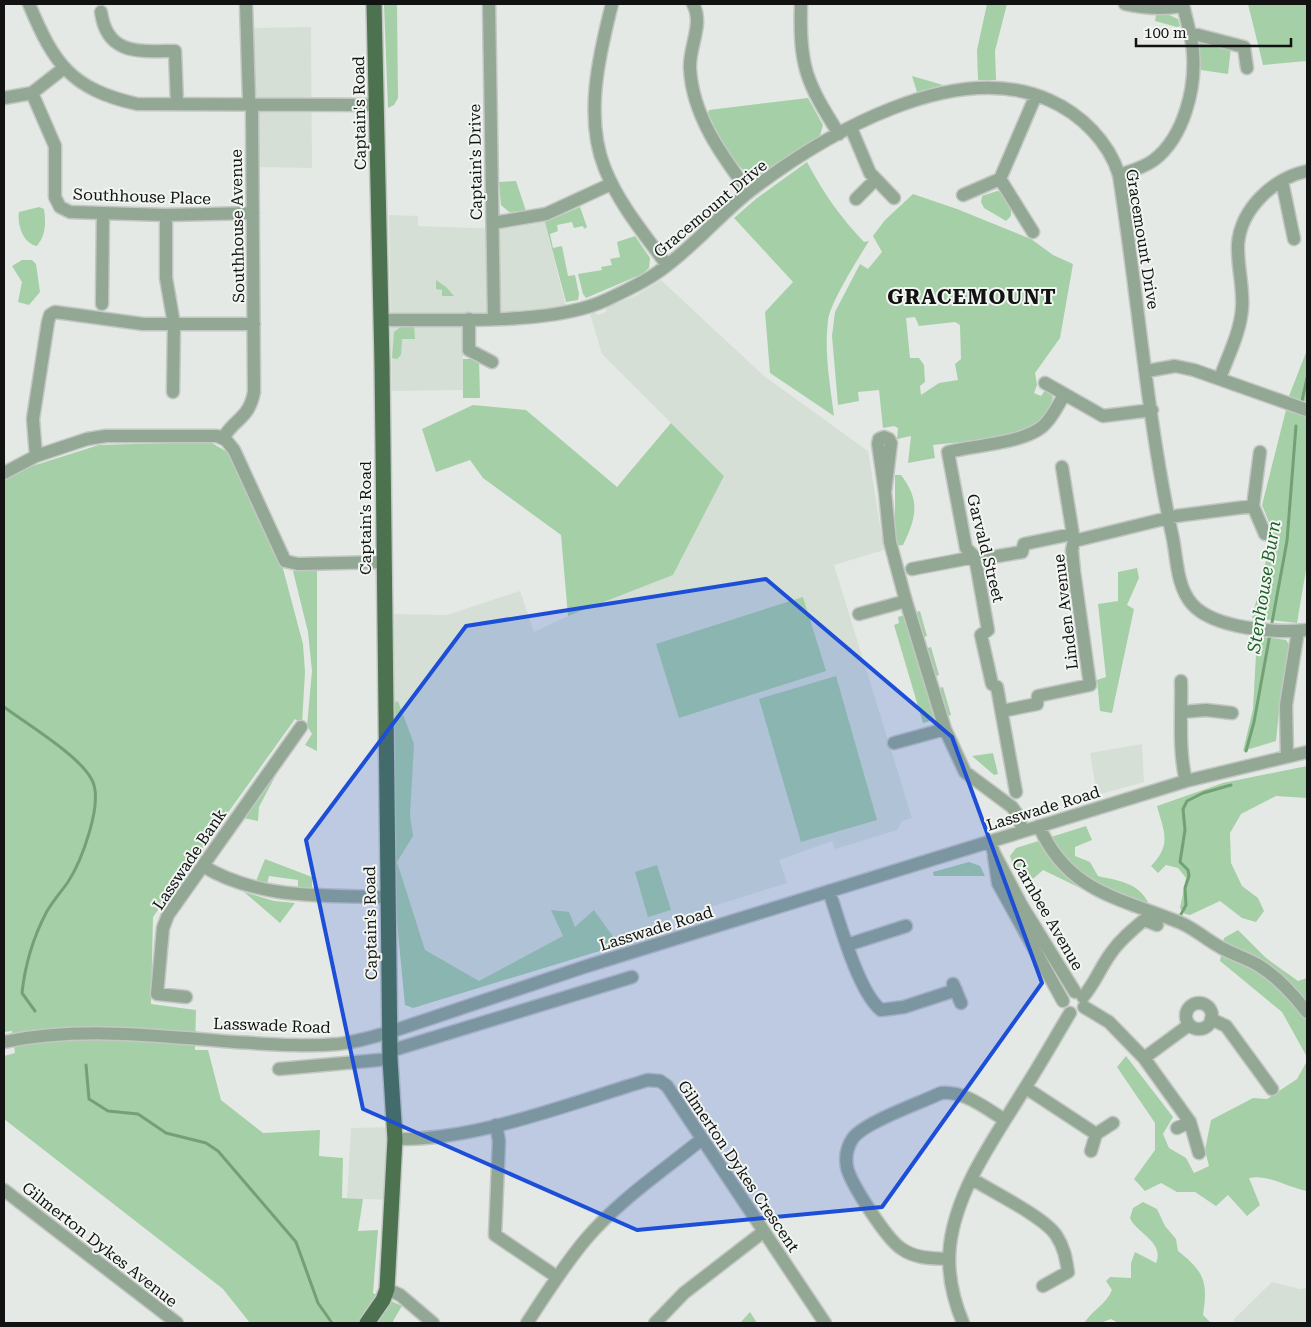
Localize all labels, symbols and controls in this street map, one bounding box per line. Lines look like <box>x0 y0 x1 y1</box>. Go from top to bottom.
scale bar <box>1136 15 1291 47</box>
text: 100 m <box>1144 24 1187 42</box>
street label: Captain's Road <box>349 56 370 170</box>
street label: Captain's Drive <box>465 103 486 220</box>
street label: Southhouse Avenue <box>227 149 248 303</box>
street label: Gracemount Drive <box>650 155 771 261</box>
street label: Gracemount Drive <box>1122 168 1163 311</box>
street label: Southhouse Place <box>73 185 211 208</box>
district label: GRACEMOUNT <box>887 285 1057 309</box>
street label: Captain's Road <box>356 461 375 575</box>
street label: Garvald Street <box>963 492 1008 604</box>
water label: Stenhouse Burn <box>1243 519 1284 656</box>
street label: Linden Avenue <box>1049 553 1082 671</box>
street label: Lasswade Road <box>984 782 1102 835</box>
street label: Lasswade Bank <box>149 805 230 913</box>
street label: Carnbee Avenue <box>1008 855 1087 974</box>
street label: Captain's Road <box>360 866 381 980</box>
street label: Lasswade Road <box>597 902 715 955</box>
street label: Lasswade Road <box>213 1014 331 1037</box>
street label: Gilmerton Dykes Crescent <box>674 1077 803 1256</box>
street label: Gilmerton Dykes Avenue <box>18 1178 181 1311</box>

